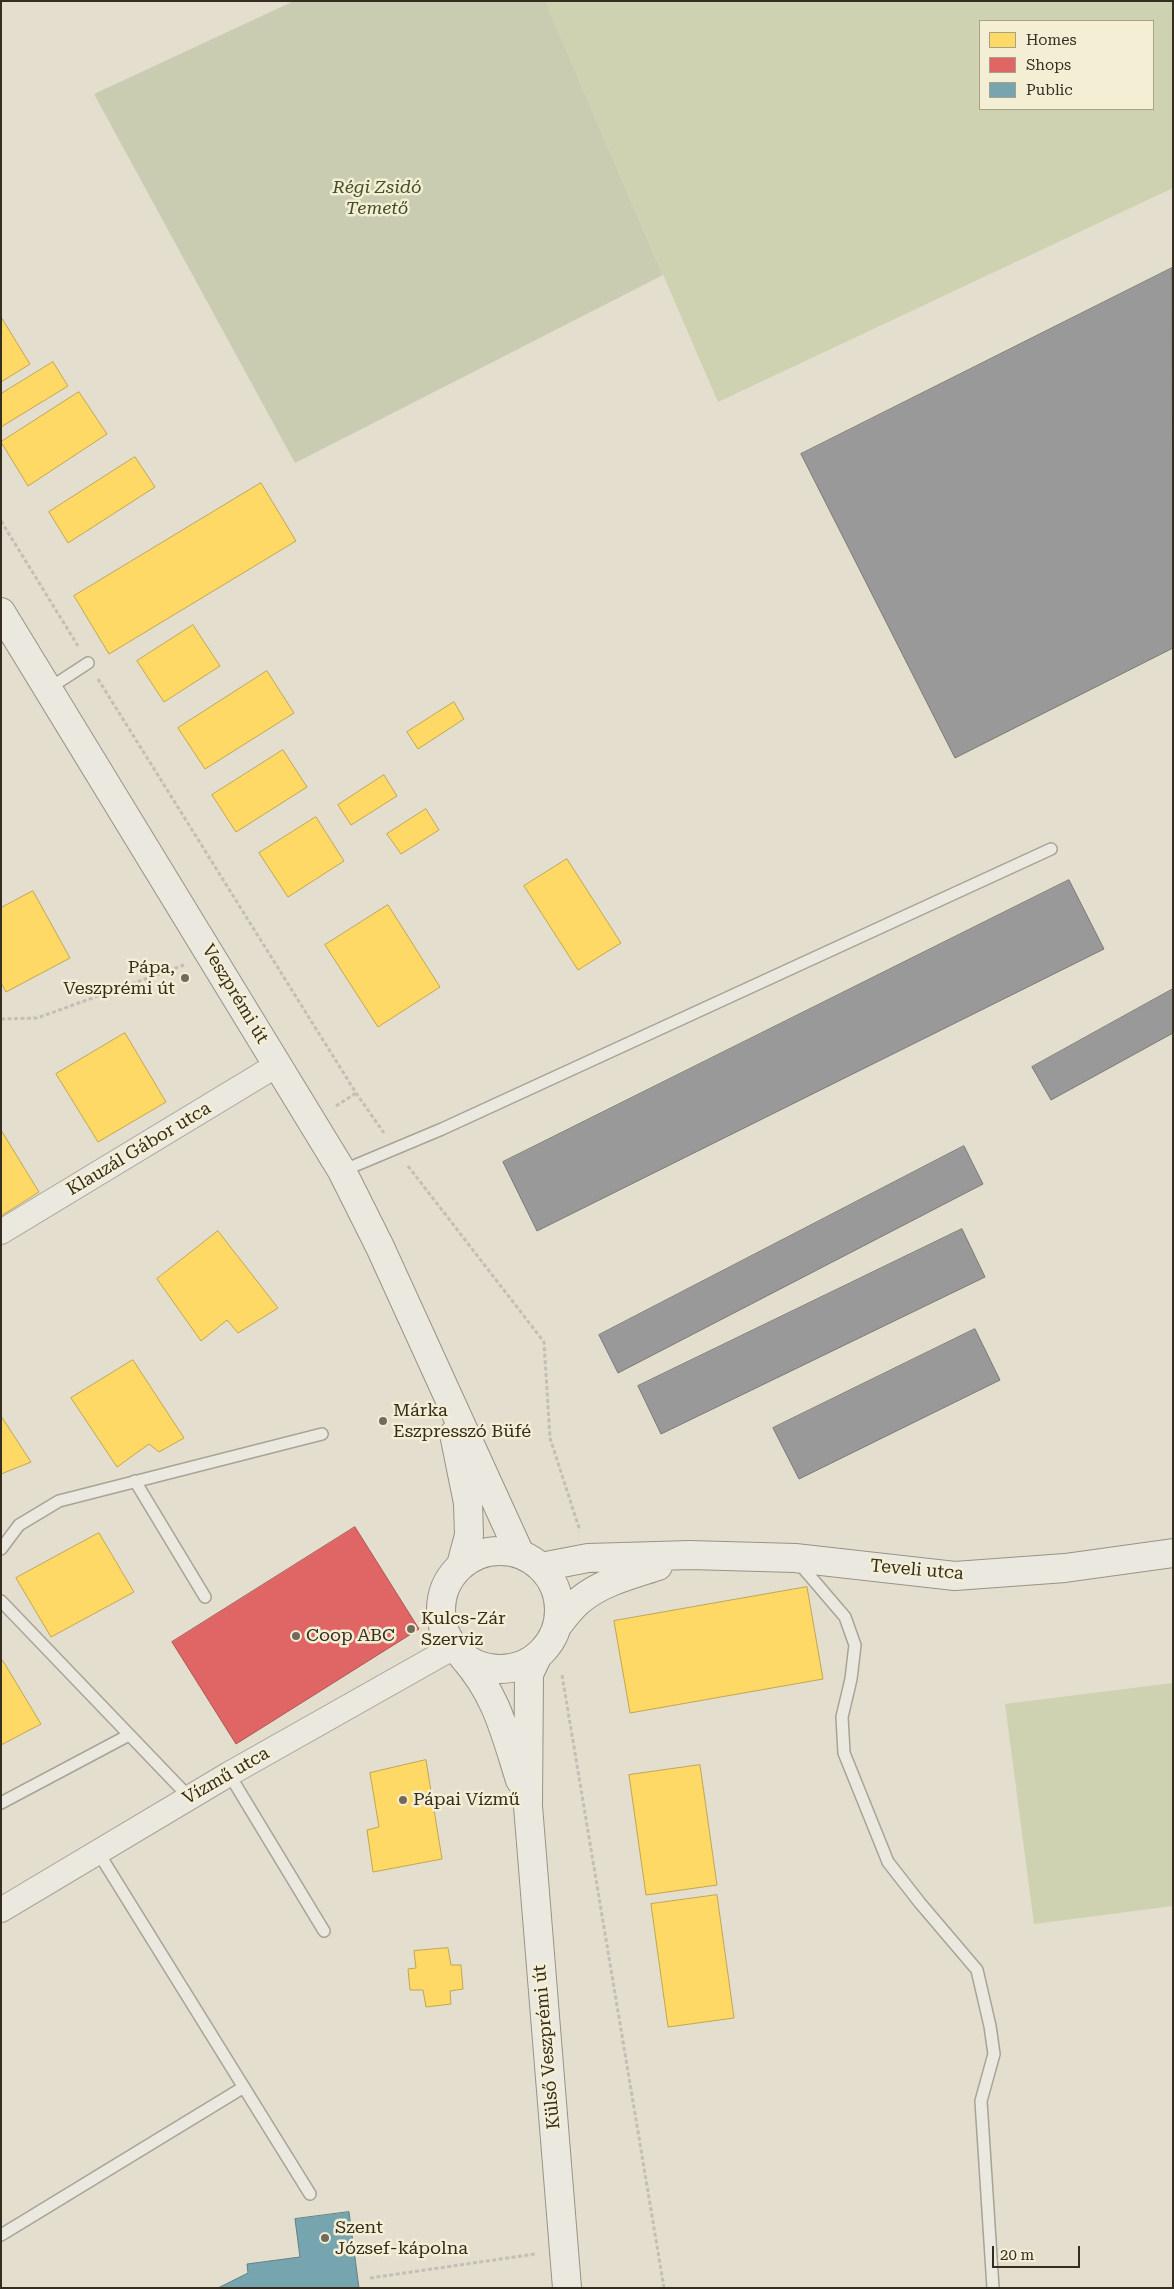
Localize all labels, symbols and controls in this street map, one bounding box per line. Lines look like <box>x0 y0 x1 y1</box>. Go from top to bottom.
legend <box>979 20 1154 110</box>
text: Homes <box>1026 31 1077 49</box>
text: Shops <box>1026 56 1071 74</box>
text: Public <box>1026 81 1073 99</box>
park label: Régi Zsidó Temető <box>332 177 422 220</box>
street label: Veszprémi út <box>197 941 273 1047</box>
place label: Pápa, Veszprémi út <box>63 957 175 1000</box>
marker: Pápa, Veszprémi út <box>179 972 191 984</box>
street label: Klauzál Gábor utca <box>63 1097 215 1201</box>
place label: Márka Eszpresszó Büfé <box>393 1400 531 1442</box>
marker: Márka Eszpresszó Büfé <box>377 1415 389 1427</box>
street label: Teveli utca <box>869 1555 965 1585</box>
place label: Kulcs-Zár Szerviz <box>421 1608 506 1650</box>
marker: Kulcs-Zár Szerviz <box>405 1623 417 1635</box>
place label: Coop ABC <box>306 1625 395 1647</box>
marker: Coop ABC <box>290 1630 302 1642</box>
street label: Vízmű utca <box>179 1743 273 1809</box>
place label: Pápai Vízmű <box>413 1789 520 1811</box>
marker: Pápai Vízmű <box>397 1794 409 1806</box>
street label: Külső Veszprémi út <box>529 1964 565 2130</box>
place label: Szent József-kápolna <box>335 2217 468 2260</box>
marker: Szent József-kápolna <box>319 2232 331 2244</box>
scale bar <box>994 2236 1082 2268</box>
text: 20 m <box>1000 2246 1034 2264</box>

